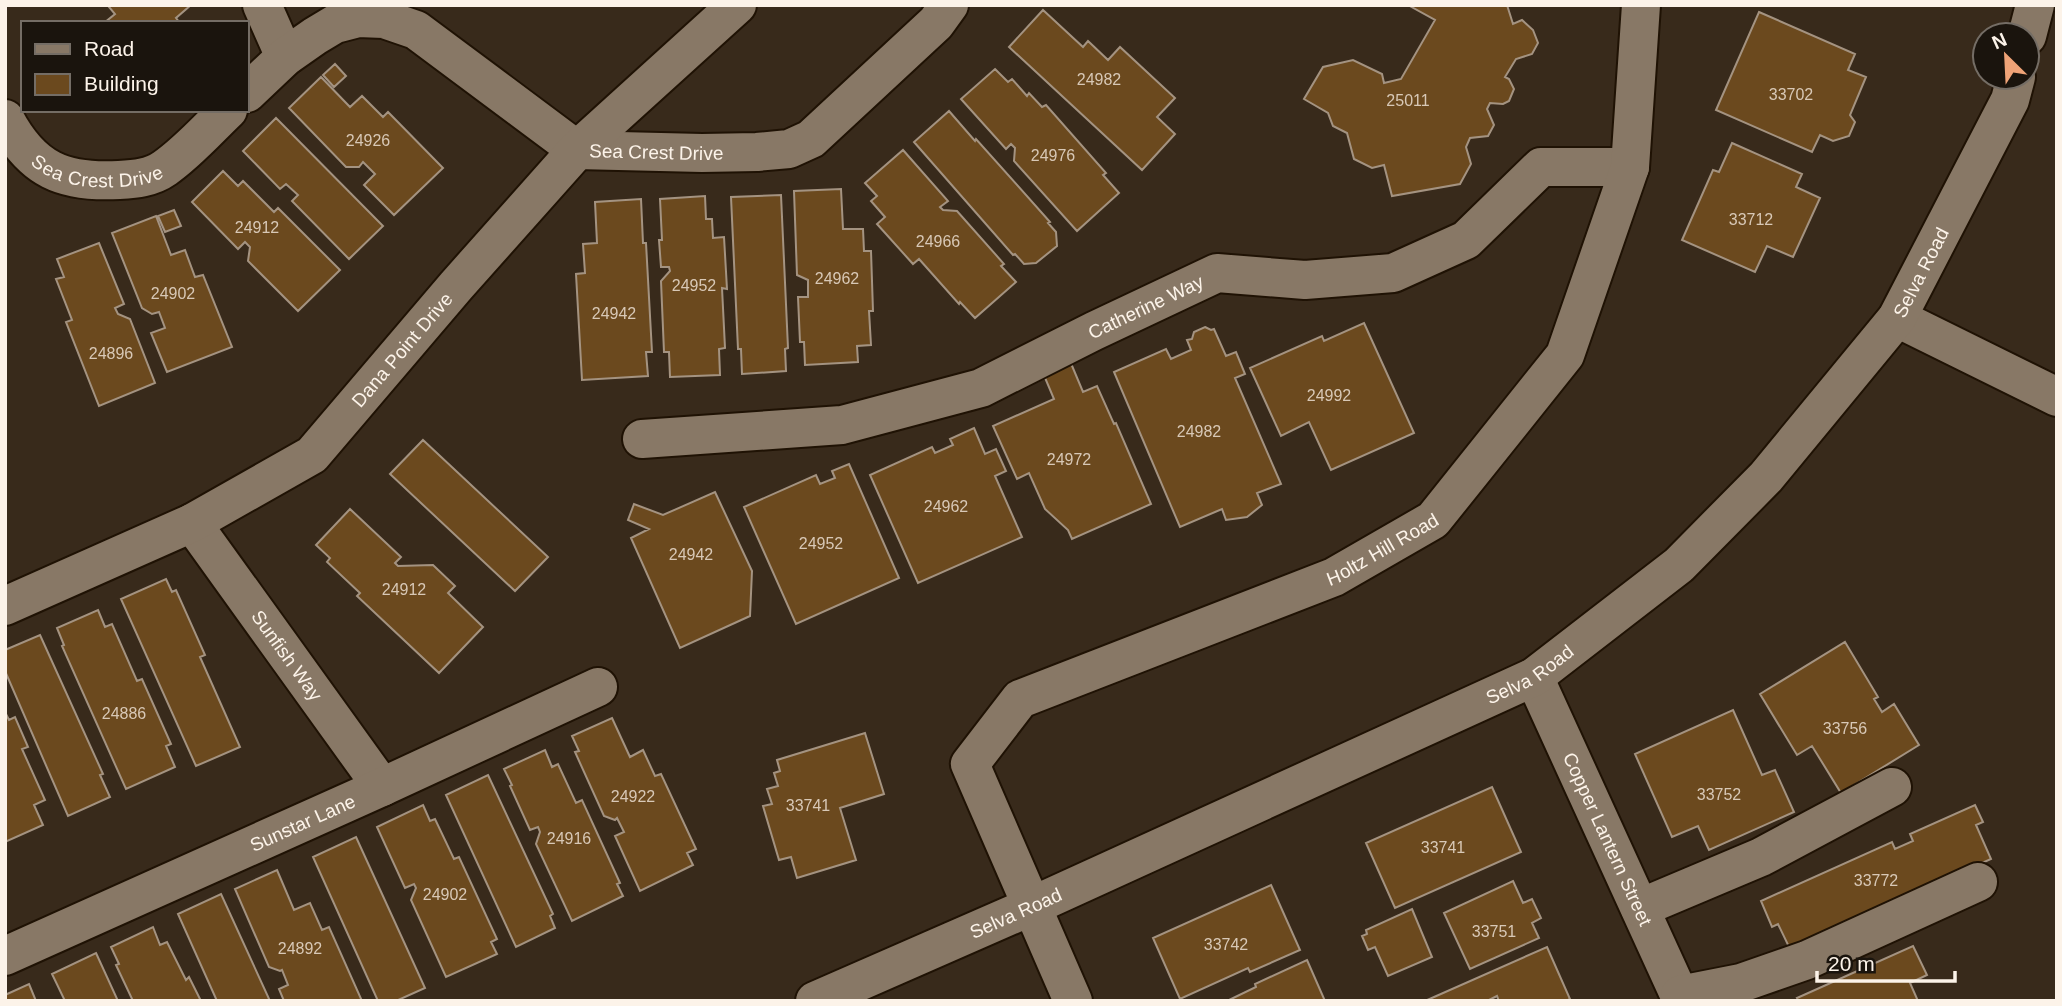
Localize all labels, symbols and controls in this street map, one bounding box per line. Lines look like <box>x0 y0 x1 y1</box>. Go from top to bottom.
legend <box>21 21 248 112</box>
north arrow <box>1971 21 2041 91</box>
text: N <box>1989 29 2010 53</box>
text: Road <box>84 37 134 60</box>
house number: 24982 <box>1077 71 1121 88</box>
text: Building <box>84 72 159 95</box>
house number: 33702 <box>1769 86 1813 103</box>
house number: 25011 <box>1386 92 1430 109</box>
house number: 24926 <box>346 132 390 149</box>
street label: Sea Crest Drive <box>589 140 724 164</box>
house number: 24976 <box>1031 147 1075 164</box>
street label: Sea Crest Drive <box>28 150 166 191</box>
house number: 33712 <box>1729 211 1773 228</box>
house number: 24912 <box>235 219 279 236</box>
street label: Selva Road <box>1889 224 1953 321</box>
house number: 24966 <box>916 233 960 250</box>
house number: 24962 <box>815 270 859 287</box>
street label: Catherine Way <box>1085 270 1207 343</box>
house number: 24952 <box>672 277 716 294</box>
house number: 24902 <box>151 285 195 302</box>
street label: Dana Point Drive <box>347 288 456 411</box>
house number: 24942 <box>592 305 636 322</box>
house number: 24896 <box>89 345 133 362</box>
house number: 24992 <box>1307 387 1351 404</box>
house number: 24982 <box>1177 423 1221 440</box>
house number: 24972 <box>1047 451 1091 468</box>
house number: 24962 <box>924 498 968 515</box>
street label: Holtz Hill Road <box>1323 509 1442 589</box>
house number: 24952 <box>799 535 843 552</box>
house number: 24942 <box>669 546 713 563</box>
house number: 24912 <box>382 581 426 598</box>
street label: Sunfish Way <box>248 606 327 705</box>
street label: Selva Road <box>1483 640 1577 708</box>
house number: 24886 <box>102 705 146 722</box>
house number: 33756 <box>1823 720 1867 737</box>
street label: Copper Lantern Street <box>1559 749 1657 930</box>
house number: 33752 <box>1697 786 1741 803</box>
house number: 24922 <box>611 788 655 805</box>
street label: Sunstar Lane <box>247 790 358 855</box>
house number: 33741 <box>786 797 830 814</box>
house number: 24916 <box>547 830 591 847</box>
house number: 33741 <box>1421 839 1465 856</box>
house number: 33772 <box>1854 872 1898 889</box>
street label: Selva Road <box>966 883 1065 943</box>
house number: 24902 <box>423 886 467 903</box>
house number: 33751 <box>1472 923 1516 940</box>
house number: 33742 <box>1204 936 1248 953</box>
house number: 24892 <box>278 940 322 957</box>
scale bar <box>1817 940 1955 984</box>
text: 20 m <box>1828 952 1875 975</box>

